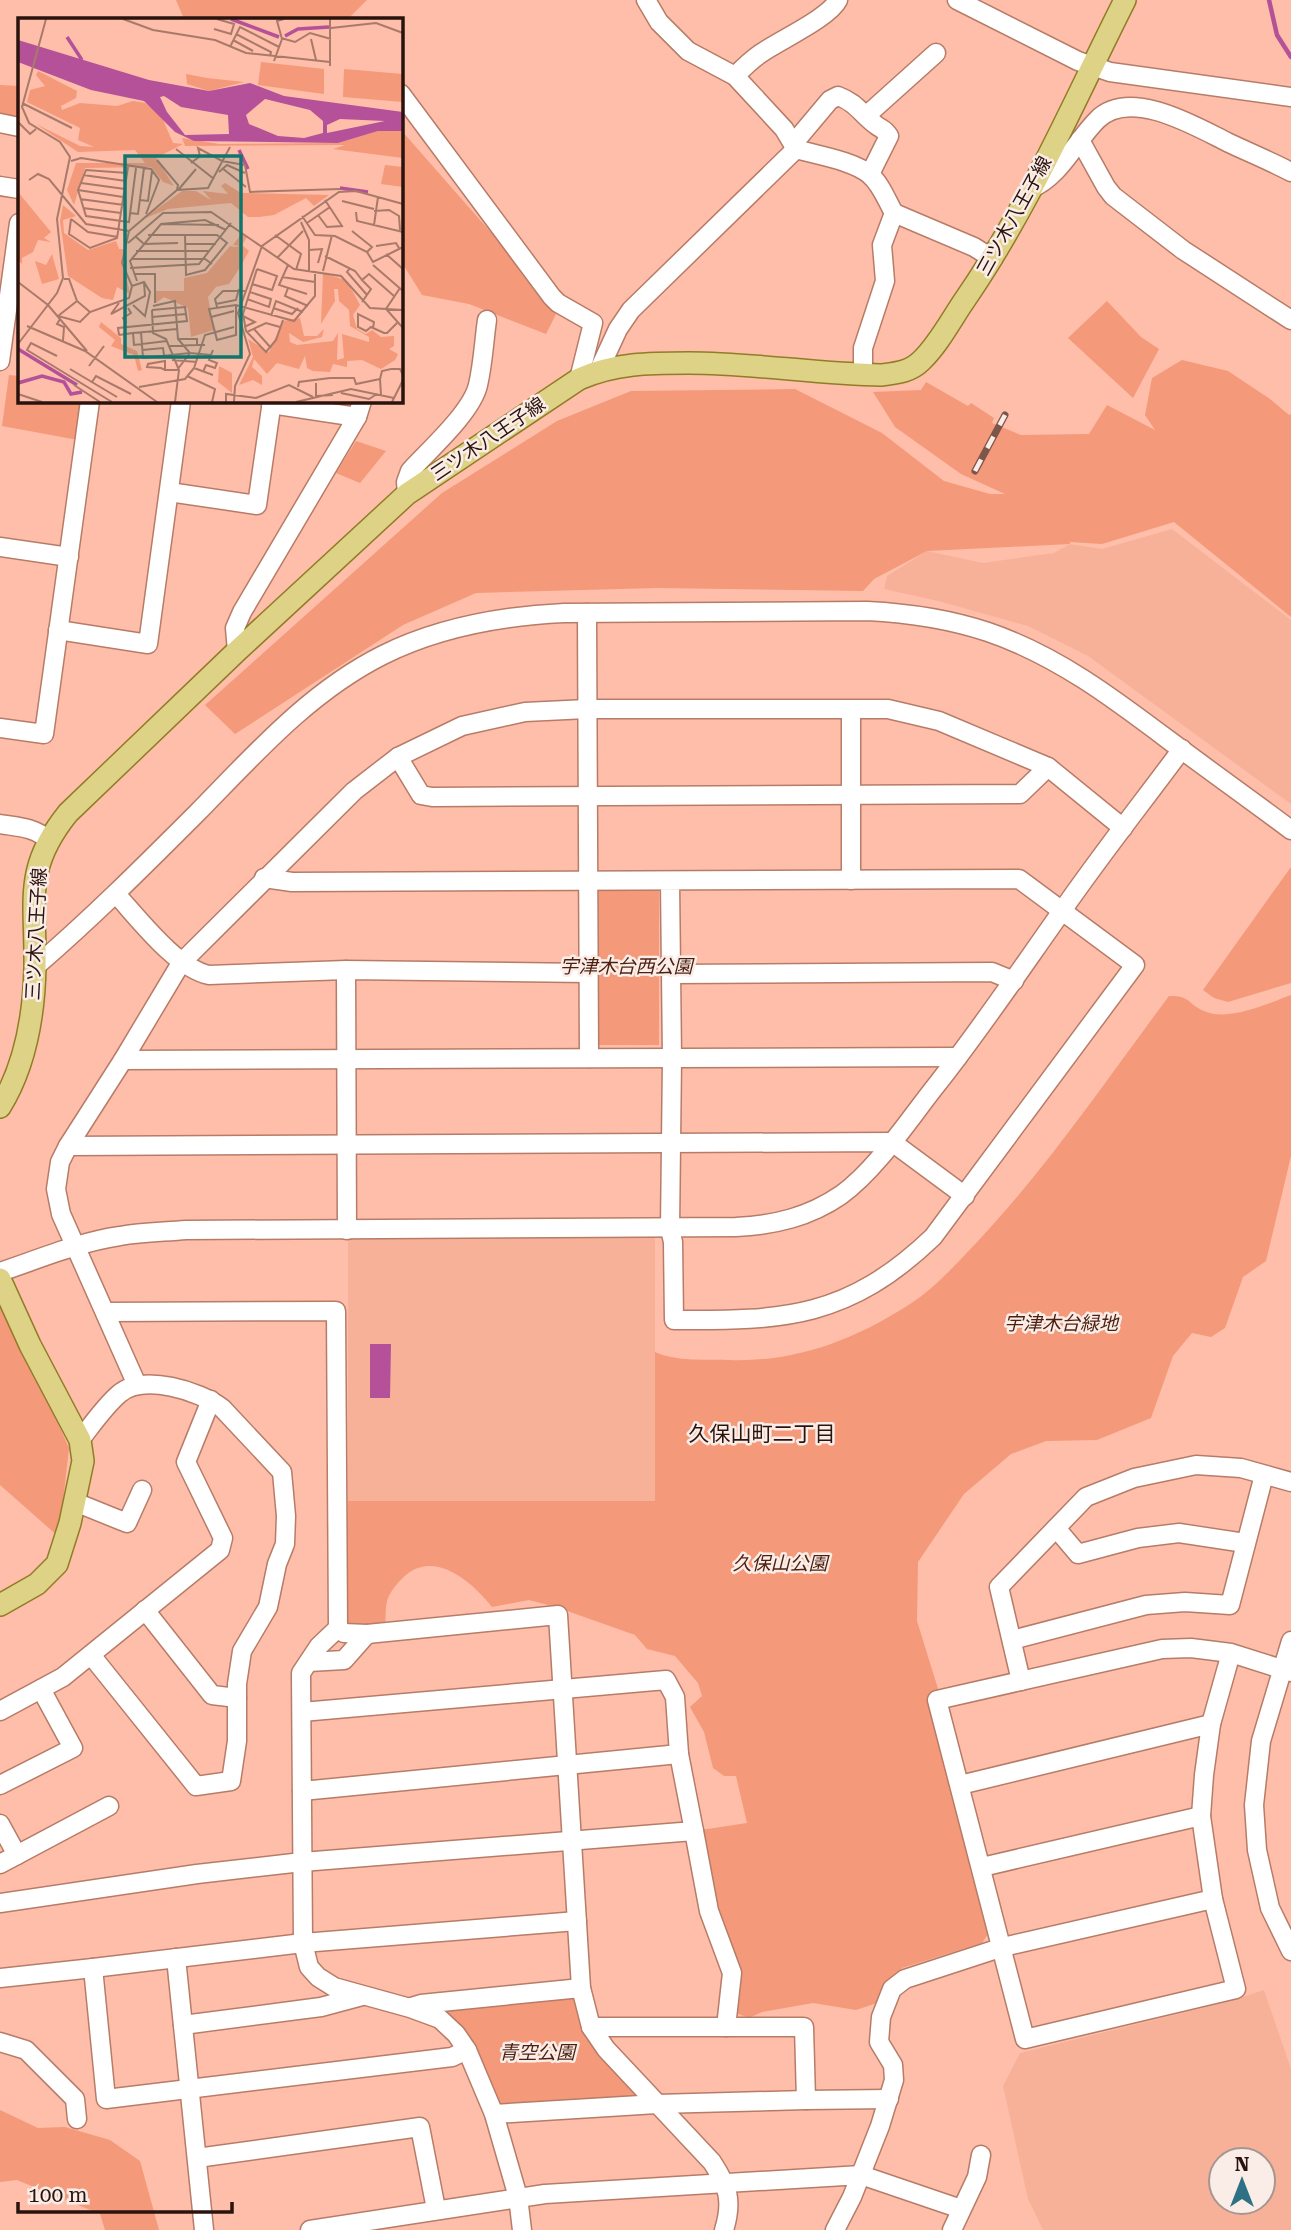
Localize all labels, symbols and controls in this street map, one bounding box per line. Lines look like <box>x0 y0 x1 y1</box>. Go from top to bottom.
inset map <box>18 18 402 402</box>
street label: 三ツ木八王子線 <box>972 152 1056 280</box>
street label: 三ツ木八王子線 <box>426 392 550 486</box>
street label: 三ツ木八王子線 <box>21 867 51 1001</box>
park label: 宇津木台西公園 <box>559 955 695 978</box>
park label: 宇津木台緑地 <box>1004 1312 1120 1335</box>
district label: 久保山町二丁目 <box>689 1422 836 1446</box>
park label: 久保山公園 <box>732 1552 830 1575</box>
park label: 青空公園 <box>499 2041 578 2064</box>
north arrow <box>1207 2146 1277 2216</box>
text: N <box>1235 2153 1250 2176</box>
scale bar <box>18 2170 231 2214</box>
text: 100 m <box>28 2183 88 2207</box>

